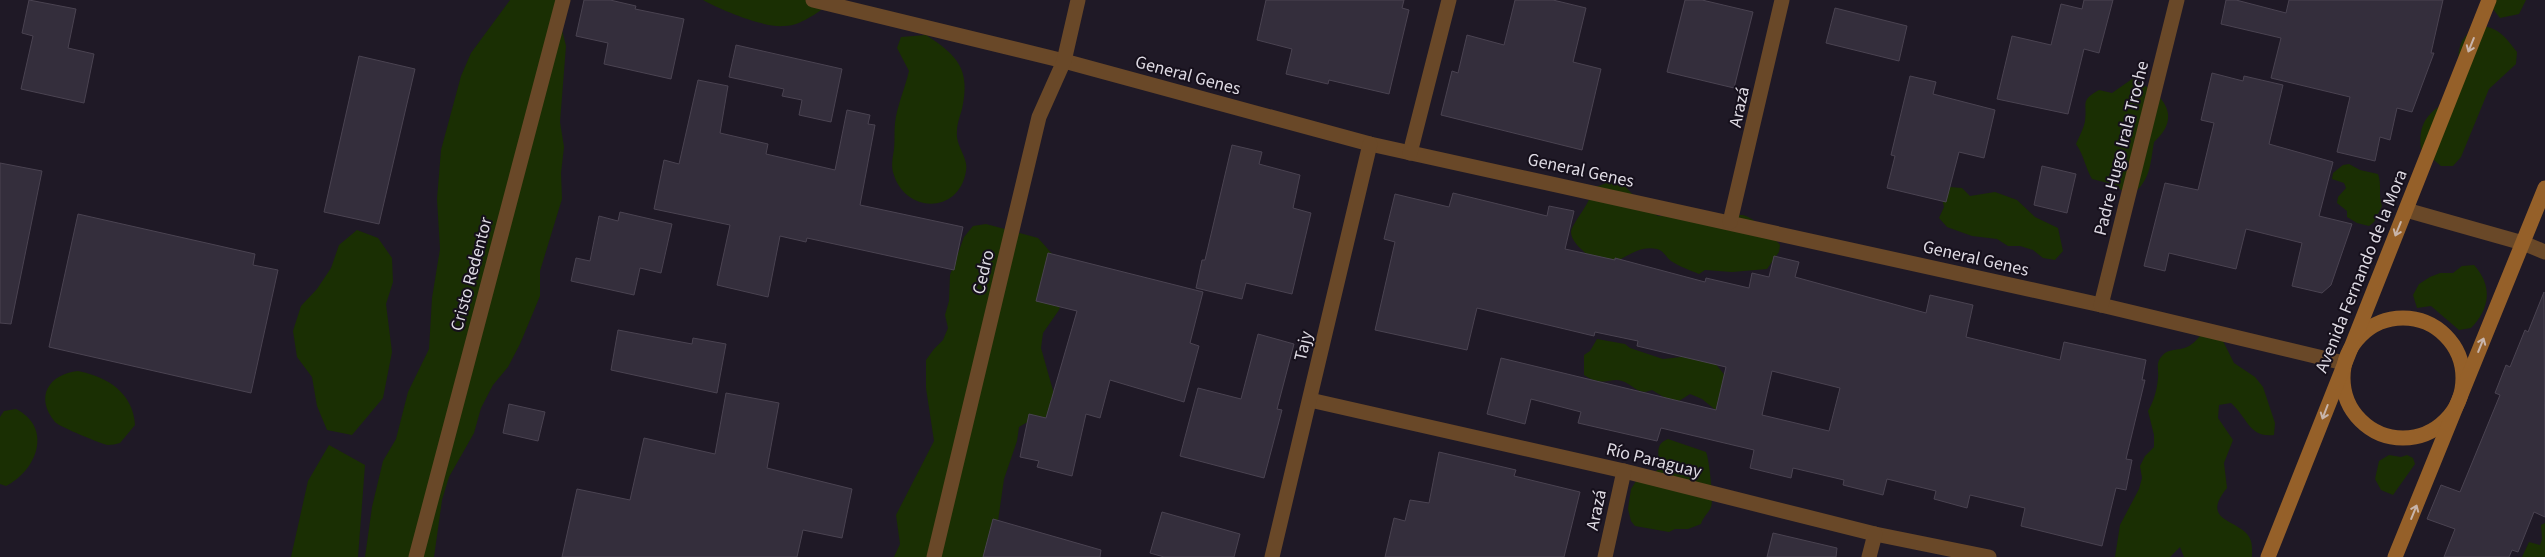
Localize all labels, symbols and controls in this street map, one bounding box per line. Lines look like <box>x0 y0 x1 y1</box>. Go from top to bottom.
one-way arrow <box>2466 37 2476 52</box>
street label: General Genes <box>1132 49 1243 102</box>
street label: Padre Hugo Irala Troche <box>2088 58 2155 238</box>
street label: Arazá <box>1723 84 1756 130</box>
street label: General Genes <box>1525 147 1636 194</box>
street label: Avenida Fernando de la Mora <box>2309 166 2414 377</box>
street label: Cristo Redentor <box>444 214 499 334</box>
one-way arrow <box>2393 221 2403 236</box>
street label: General Genes <box>1920 234 2031 283</box>
street label: Cedro <box>966 247 1001 297</box>
street label: Tajy <box>1288 328 1319 364</box>
one-way arrow <box>2477 338 2487 353</box>
one-way arrow <box>2319 404 2329 419</box>
street label: Río Paraguay <box>1603 437 1705 485</box>
street label: Arazá <box>1580 487 1613 533</box>
one-way arrow <box>2409 505 2419 520</box>

